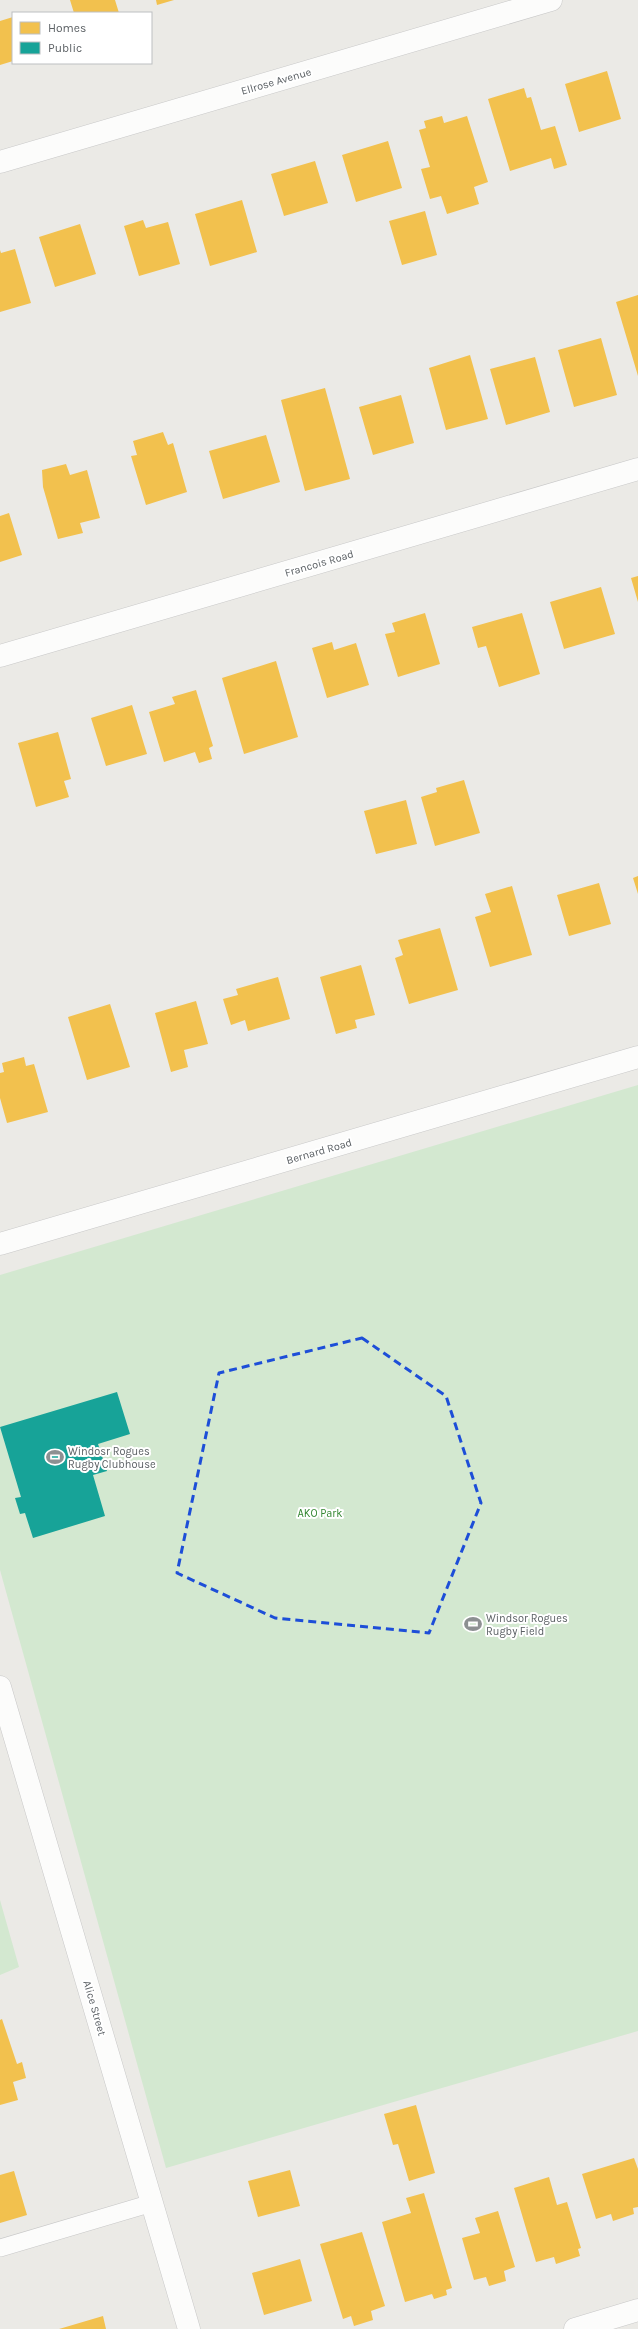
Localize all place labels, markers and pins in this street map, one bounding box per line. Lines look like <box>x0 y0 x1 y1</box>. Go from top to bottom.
place label: Windosr Rogues Rugby Clubhouse <box>68 1445 156 1471</box>
sports icon: Windosr Rogues Rugby Clubhouse <box>45 1447 65 1467</box>
place label: Windsor Rogues Rugby Field <box>486 1612 568 1638</box>
sports icon: Windsor Rogues Rugby Field <box>463 1614 483 1634</box>

